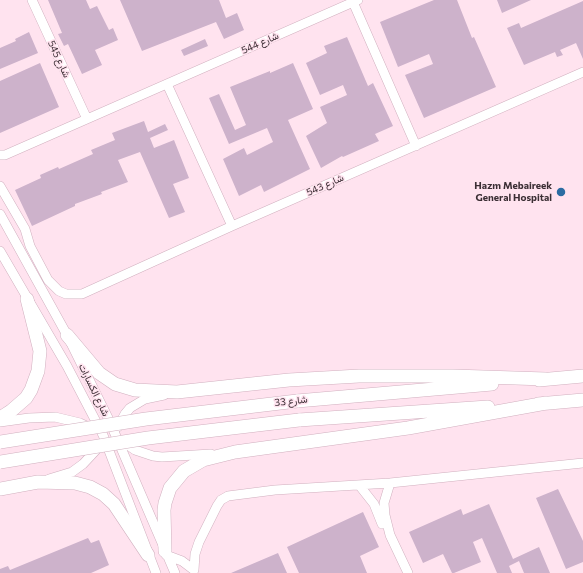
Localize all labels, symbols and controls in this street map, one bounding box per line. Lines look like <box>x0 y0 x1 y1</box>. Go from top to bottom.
street label: شارع 544 <box>239 29 281 57</box>
street label: شارع 545 <box>45 39 73 79</box>
street label: شارع 543 <box>305 171 345 199</box>
place label: Hazm Mebaireek General Hospital <box>474 180 552 204</box>
marker: Hazm Mebaireek General Hospital <box>555 186 567 198</box>
street label: شارع الكسارات <box>76 362 112 418</box>
street label: شارع 33 <box>274 393 308 409</box>

